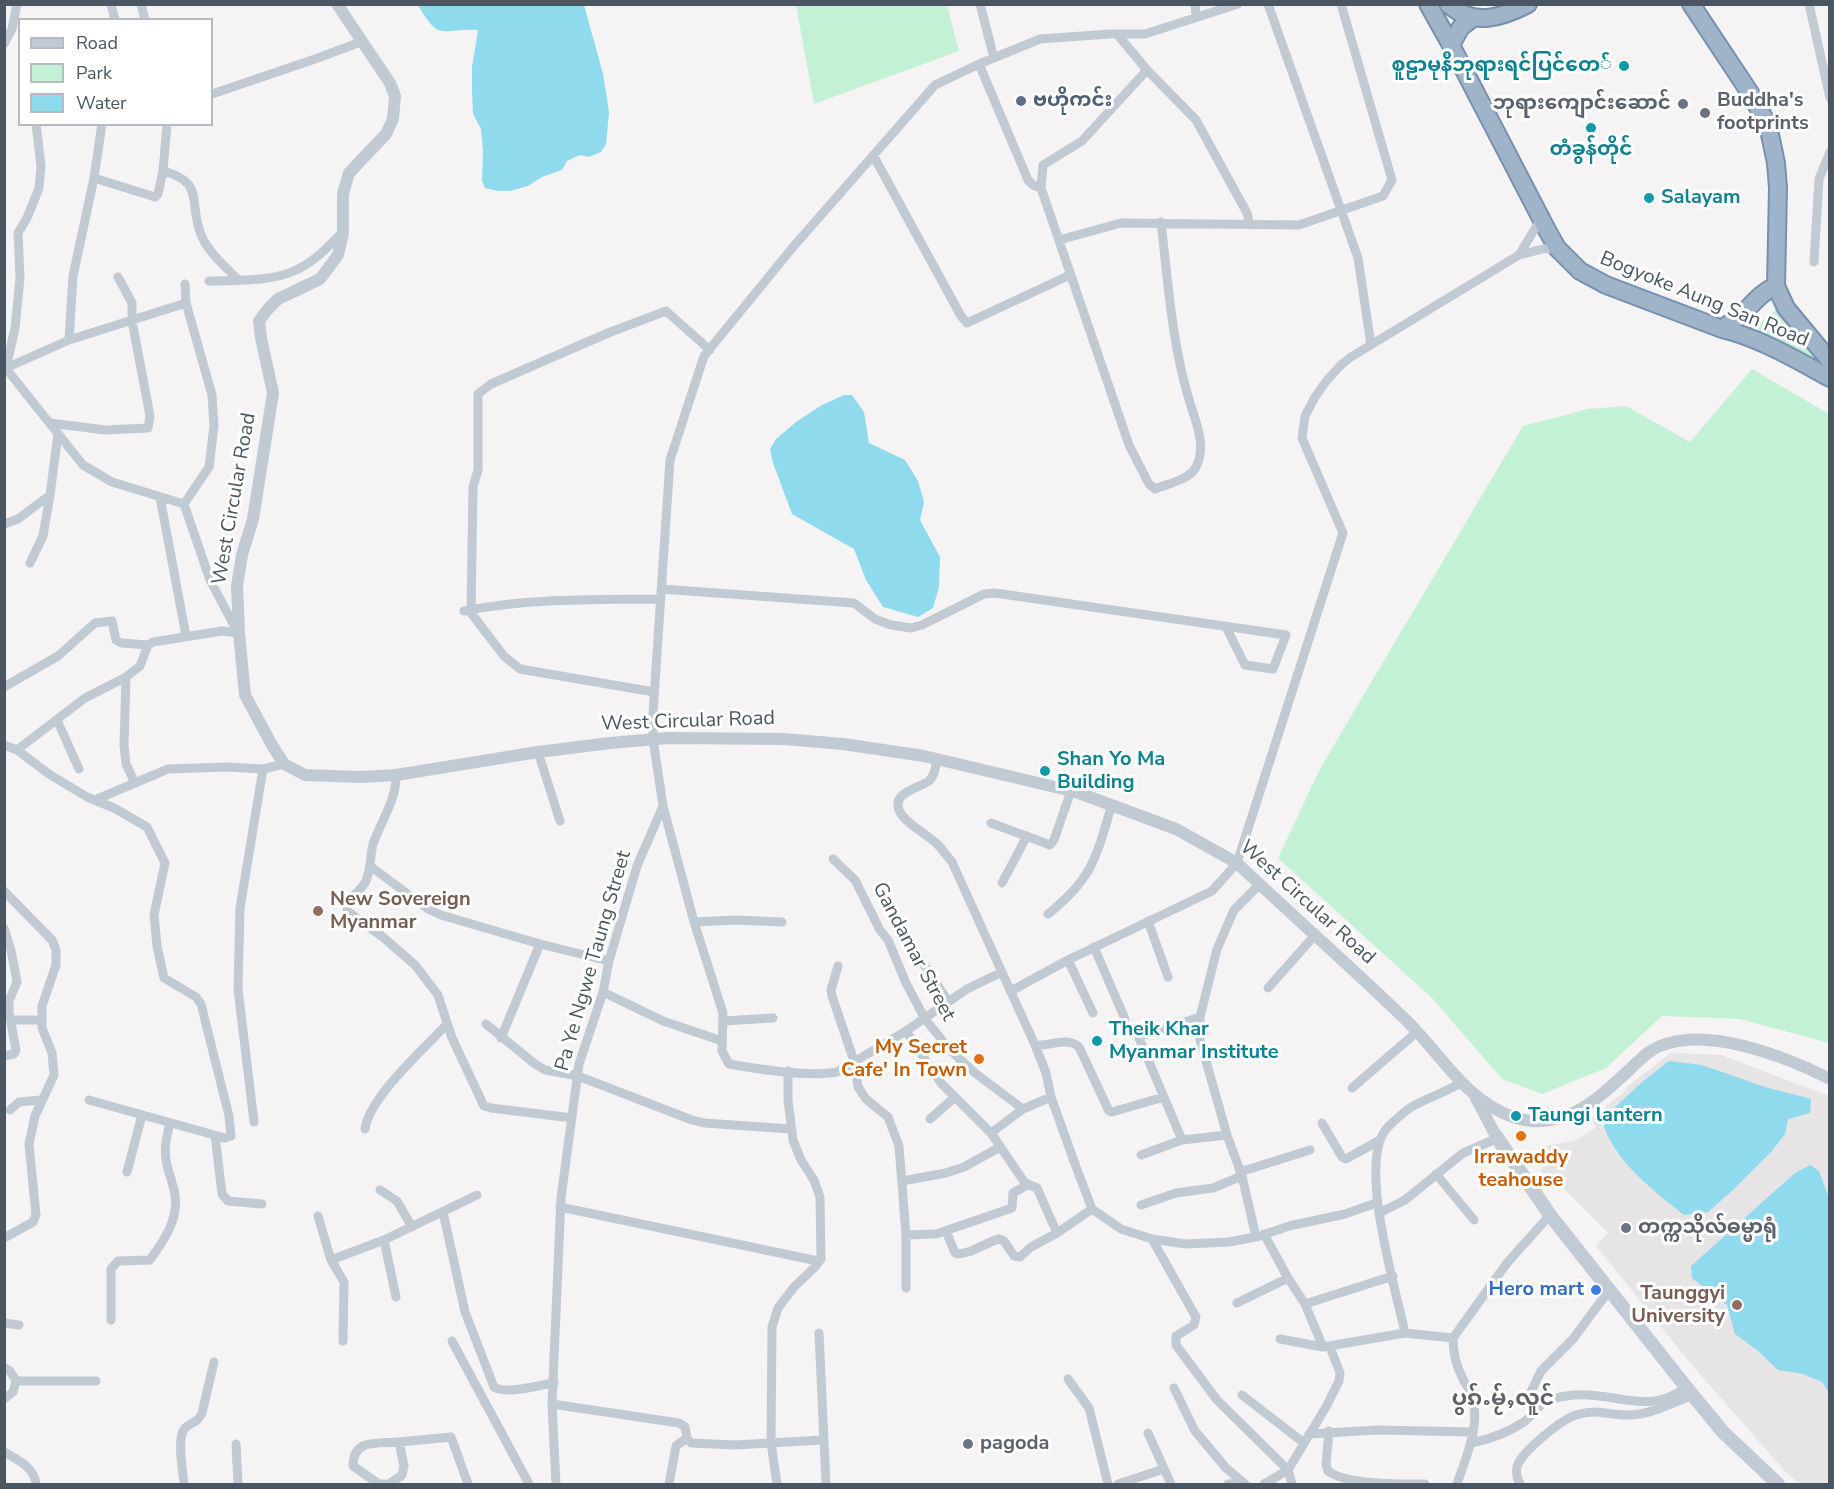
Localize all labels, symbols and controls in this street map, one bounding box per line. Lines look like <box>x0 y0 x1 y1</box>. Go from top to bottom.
legend <box>18 18 213 126</box>
text: Road <box>76 31 118 55</box>
place label: စူဠာမုနိဘုရားရင်ပြင်တေ် <box>1391 54 1612 78</box>
marker: စူဠာမုနိဘုရားရင်ပြင်တေ် <box>1617 59 1631 73</box>
text: Park <box>76 61 112 85</box>
place label: ဗဟိုကင်း <box>1033 89 1112 113</box>
place label: Buddha's footprints <box>1717 89 1809 136</box>
text: Water <box>76 91 127 115</box>
place label: ဘုရားကျောင်းဆောင် <box>1493 92 1671 116</box>
marker: ဗဟိုကင်း <box>1014 94 1028 108</box>
marker: ဘုရားကျောင်းဆောင် <box>1676 97 1690 111</box>
marker: Buddha's footprints <box>1698 106 1712 120</box>
marker: တံခွန်တိုင် <box>1584 121 1598 135</box>
place label: တံခွန်တိုင် <box>1550 138 1632 162</box>
place label: Salayam <box>1661 186 1741 210</box>
marker: Salayam <box>1642 191 1656 205</box>
street label: Bogyoke Aung San Road <box>1596 247 1812 353</box>
street label: West Circular Road <box>208 411 262 587</box>
street label: West Circular Road <box>601 707 775 737</box>
place label: Shan Yo Ma Building <box>1057 748 1165 795</box>
marker: Shan Yo Ma Building <box>1038 764 1052 778</box>
street label: West Circular Road <box>1234 836 1380 970</box>
street label: Pa Ye Ngwe Taung Street <box>551 848 637 1074</box>
street label: Gandamar Street <box>866 879 960 1025</box>
place label: New Sovereign Myanmar <box>330 888 471 935</box>
marker: New Sovereign Myanmar <box>311 904 325 918</box>
place label: Theik Khar Myanmar Institute <box>1109 1018 1278 1065</box>
marker: Theik Khar Myanmar Institute <box>1090 1034 1104 1048</box>
place label: My Secret Cafe' In Town <box>841 1036 967 1083</box>
marker: My Secret Cafe' In Town <box>972 1052 986 1066</box>
place label: Taungi lantern <box>1528 1104 1663 1128</box>
marker: Taungi lantern <box>1509 1109 1523 1123</box>
marker: Irrawaddy teahouse <box>1514 1129 1528 1143</box>
place label: Irrawaddy teahouse <box>1474 1146 1568 1193</box>
place label: တက္ကသိုလ်ဓမ္မာရုံ <box>1638 1216 1777 1240</box>
marker: တက္ကသိုလ်ဓမ္မာရုံ <box>1619 1221 1633 1235</box>
place label: Hero mart <box>1489 1278 1584 1302</box>
place label: Taunggyi University <box>1631 1282 1725 1329</box>
marker: Hero mart <box>1589 1283 1603 1297</box>
marker: Taunggyi University <box>1730 1298 1744 1312</box>
district label: ပွၵ်ႉမႂ်ႇလူင် <box>1452 1387 1554 1413</box>
place label: pagoda <box>980 1432 1049 1456</box>
marker: pagoda <box>961 1437 975 1451</box>

